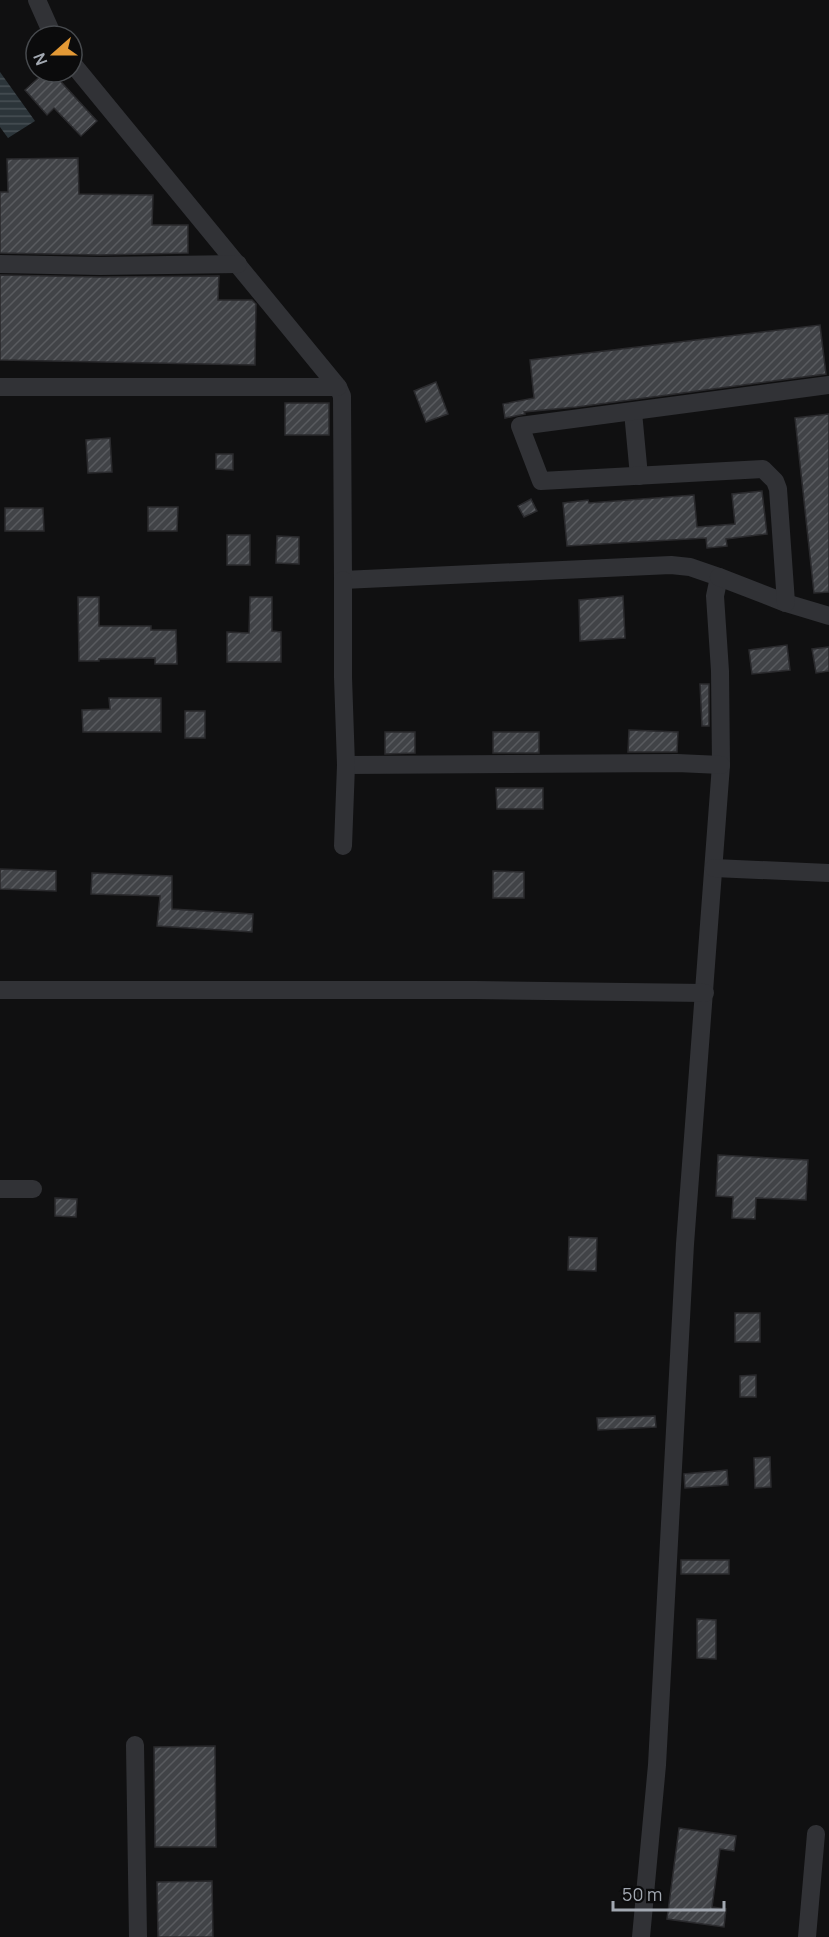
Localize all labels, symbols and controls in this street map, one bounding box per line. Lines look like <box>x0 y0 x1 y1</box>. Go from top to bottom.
north arrow <box>24 24 84 84</box>
text: N <box>28 50 52 69</box>
scale bar <box>613 1874 724 1912</box>
text: 50 m <box>622 1882 662 1906</box>

